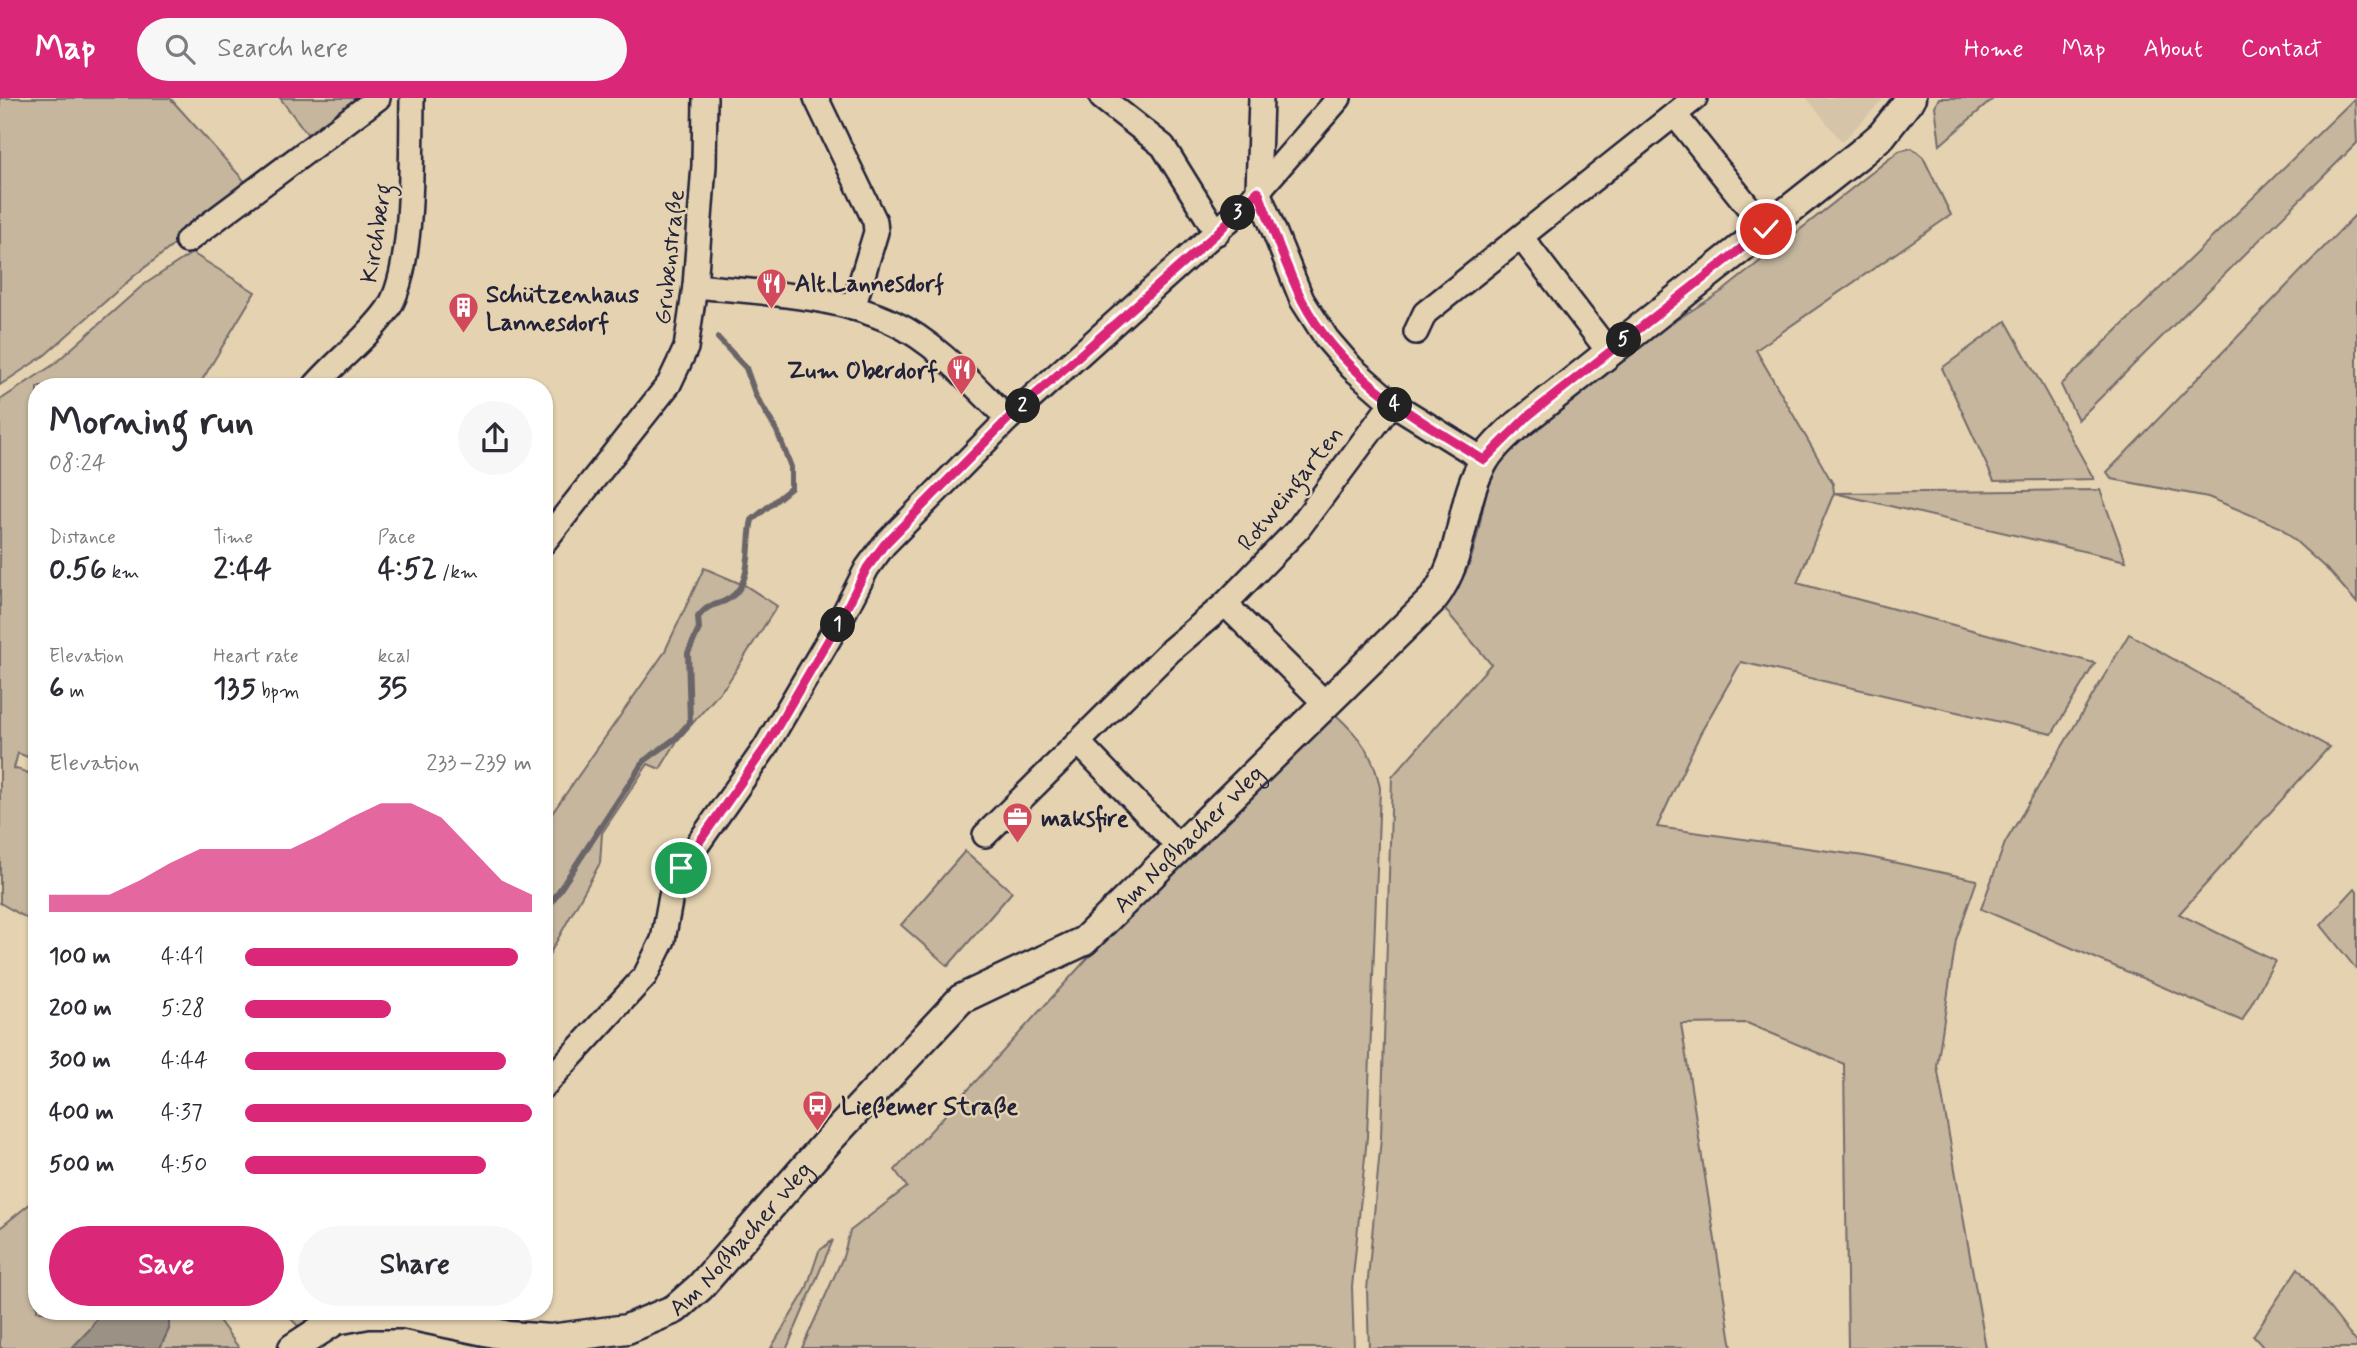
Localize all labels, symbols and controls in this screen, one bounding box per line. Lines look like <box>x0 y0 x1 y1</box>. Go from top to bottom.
search box <box>137 18 627 81</box>
text: Map <box>35 27 95 71</box>
icon: search <box>161 30 199 68</box>
text: Search here <box>217 32 348 66</box>
text: Home <box>1964 34 2024 65</box>
text: Map <box>2062 34 2106 65</box>
text: About <box>2144 34 2203 65</box>
text: Contact <box>2241 34 2322 65</box>
street label: Kirchberg <box>354 181 404 286</box>
street label: Grubenstraße <box>648 188 693 326</box>
pin: 3 <box>1220 195 1256 230</box>
pin <box>1736 199 1796 259</box>
text: 3 <box>1233 200 1242 225</box>
icon: check <box>1747 210 1785 248</box>
restaurant icon: Alt Lannesdorf <box>755 266 789 310</box>
place label: Alt Lannesdorf <box>795 269 944 300</box>
place label: Schützenhaus Lannesdorf <box>486 280 640 339</box>
building icon: Schützenhaus Lannesdorf <box>446 291 480 335</box>
pin: 5 <box>1606 322 1642 358</box>
text: 5 <box>1618 327 1629 352</box>
restaurant icon: Zum Oberdorf <box>944 353 978 397</box>
place label: Zum Oberdorf <box>787 356 939 387</box>
pin: 2 <box>1006 388 1040 424</box>
pin: 4 <box>1378 388 1412 422</box>
text: 4 <box>1389 392 1400 417</box>
text: 2 <box>1018 393 1027 418</box>
text: Morning run <box>49 398 254 447</box>
button: share <box>458 401 532 475</box>
street label: Rotweingarten <box>1231 420 1353 560</box>
text: 08:24 <box>49 449 106 479</box>
text: Distance <box>49 525 116 550</box>
text: Time <box>213 525 253 550</box>
text: Pace <box>378 525 415 550</box>
text: 0.56 <box>49 550 107 589</box>
text: 2:44 <box>213 550 272 589</box>
text: 4:52 <box>378 550 437 589</box>
text: km <box>107 560 139 585</box>
text: /km <box>437 560 478 585</box>
pin: 1 <box>820 608 856 642</box>
text: 1 <box>833 612 842 637</box>
text: Elevation <box>49 644 124 669</box>
text: Heart rate <box>213 644 299 669</box>
text: kcal <box>378 644 410 669</box>
text: 6 <box>49 669 64 708</box>
text: 135 <box>213 669 256 708</box>
text: 35 <box>378 669 407 708</box>
text: m <box>64 679 85 704</box>
text: bpm <box>256 679 300 704</box>
text: Elevation <box>49 749 140 779</box>
text: 233–239 m <box>426 749 532 779</box>
street label: Am Noßbacher Weg <box>1107 759 1273 921</box>
office icon: maksfire <box>1001 801 1035 845</box>
place label: maksfire <box>1041 804 1129 835</box>
pin <box>651 838 711 898</box>
icon: arrive <box>662 849 700 887</box>
text: 100 m <box>49 942 111 972</box>
text: 4:41 <box>161 942 204 972</box>
text: 200 m <box>49 994 112 1024</box>
text: 5:28 <box>161 994 205 1024</box>
text: 300 m <box>49 1046 111 1076</box>
text: 4:44 <box>161 1046 208 1076</box>
bus stop icon: Ließemer Straße <box>801 1089 835 1133</box>
place label: Ließemer Straße <box>841 1092 1018 1123</box>
text: 400 m <box>49 1098 114 1128</box>
text: 4:37 <box>161 1098 203 1128</box>
text: 500 m <box>49 1150 114 1180</box>
text: 4:50 <box>161 1150 207 1180</box>
street label: Am Noßbacher Weg <box>663 1156 821 1324</box>
button: Save <box>49 1226 284 1306</box>
button: Share <box>298 1226 532 1306</box>

